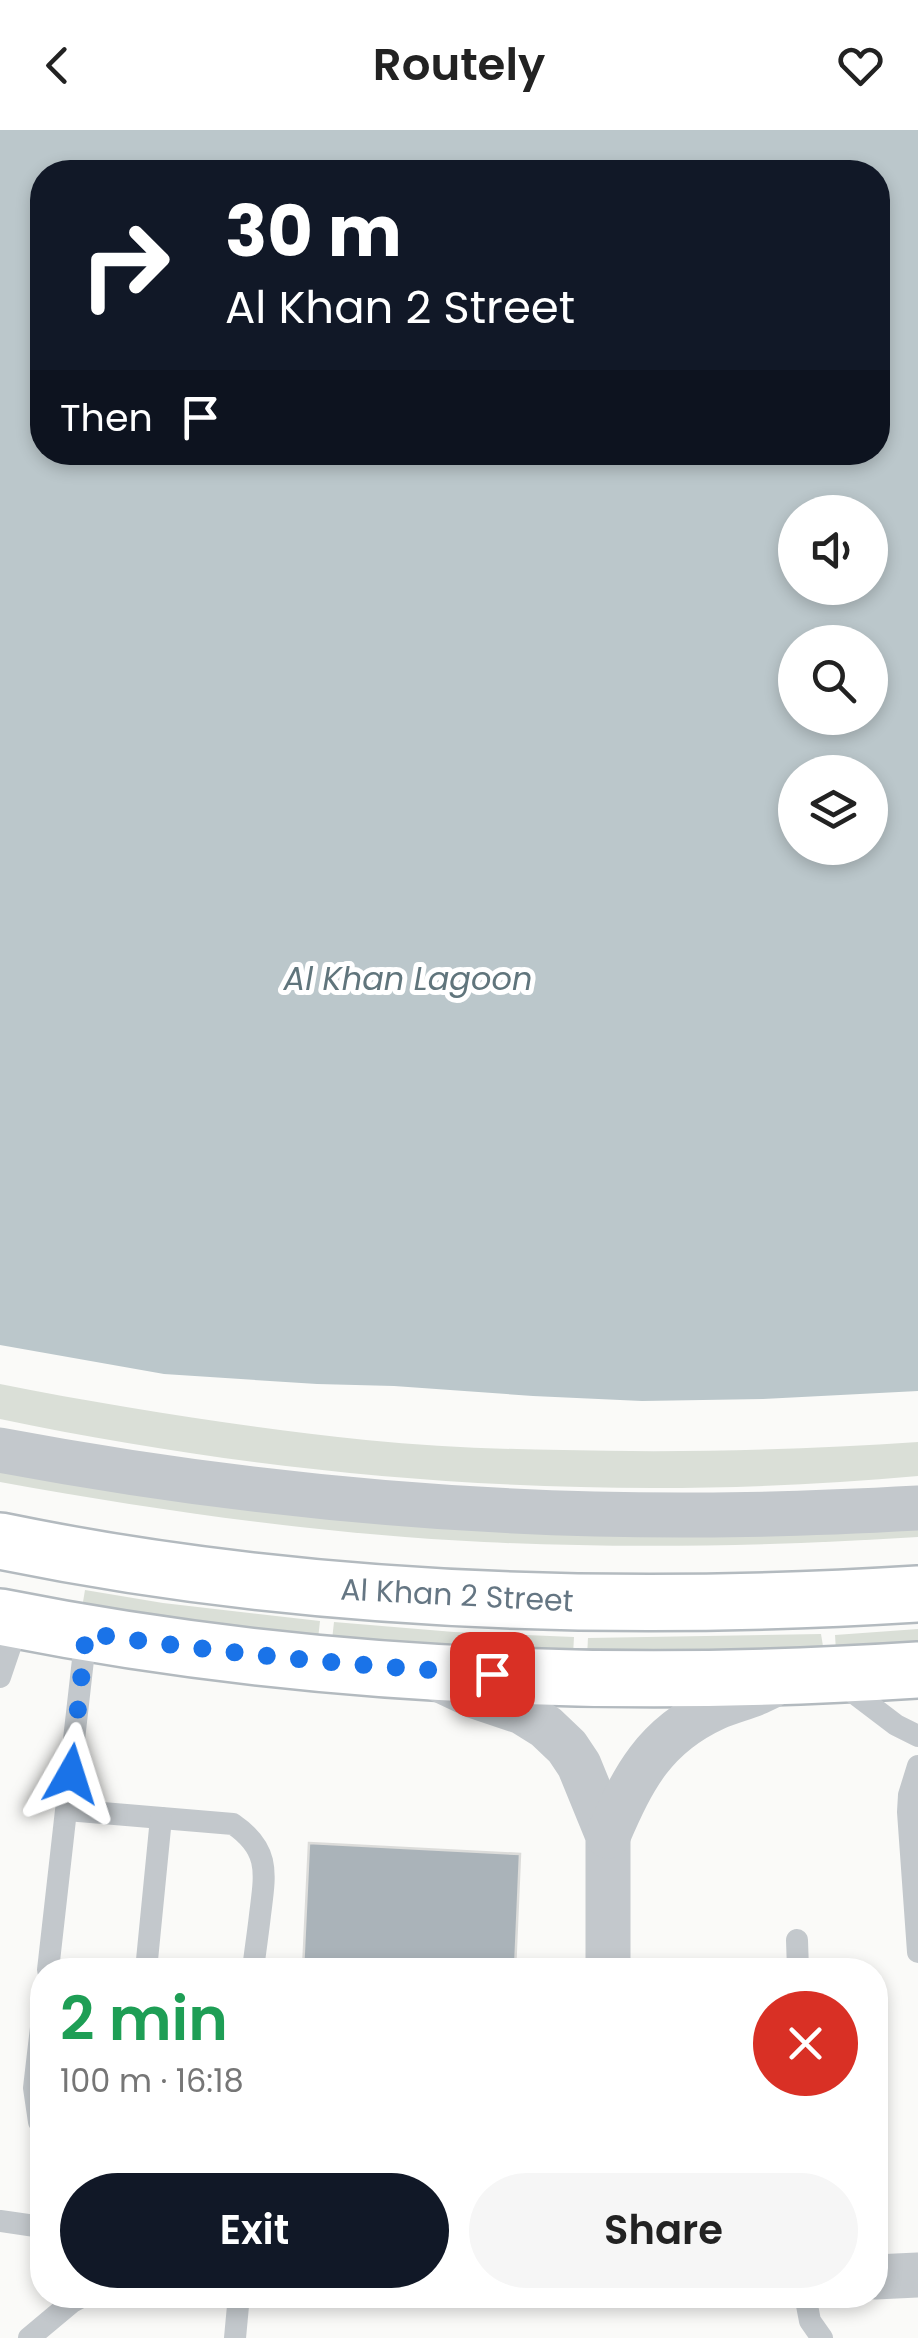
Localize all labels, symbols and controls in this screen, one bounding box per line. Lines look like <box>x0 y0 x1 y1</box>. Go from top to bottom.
text: Routely <box>373 33 545 96</box>
icon: back <box>30 38 85 93</box>
icon: heart <box>833 38 888 93</box>
text: 30 m <box>225 182 402 281</box>
icon: right <box>60 200 190 330</box>
text: Al Khan 2 Street <box>225 276 575 339</box>
icon: arrive <box>173 390 228 445</box>
text: Then <box>60 391 153 444</box>
map controls <box>778 495 888 865</box>
button: sound <box>778 495 888 605</box>
button: search <box>778 625 888 735</box>
button: layers <box>778 755 888 865</box>
water label: Al Khan Lagoon <box>283 956 532 1001</box>
street label: Al Khan 2 Street <box>339 1567 575 1623</box>
pin <box>450 1632 535 1717</box>
icon: arrive <box>465 1647 520 1702</box>
position arrow <box>19 1722 123 1826</box>
text: 2 min <box>60 1977 228 2061</box>
button: close <box>753 1991 858 2096</box>
text: 100 m · 16:18 <box>60 2058 244 2103</box>
button: Exit <box>60 2173 449 2288</box>
button: Share <box>469 2173 858 2288</box>

